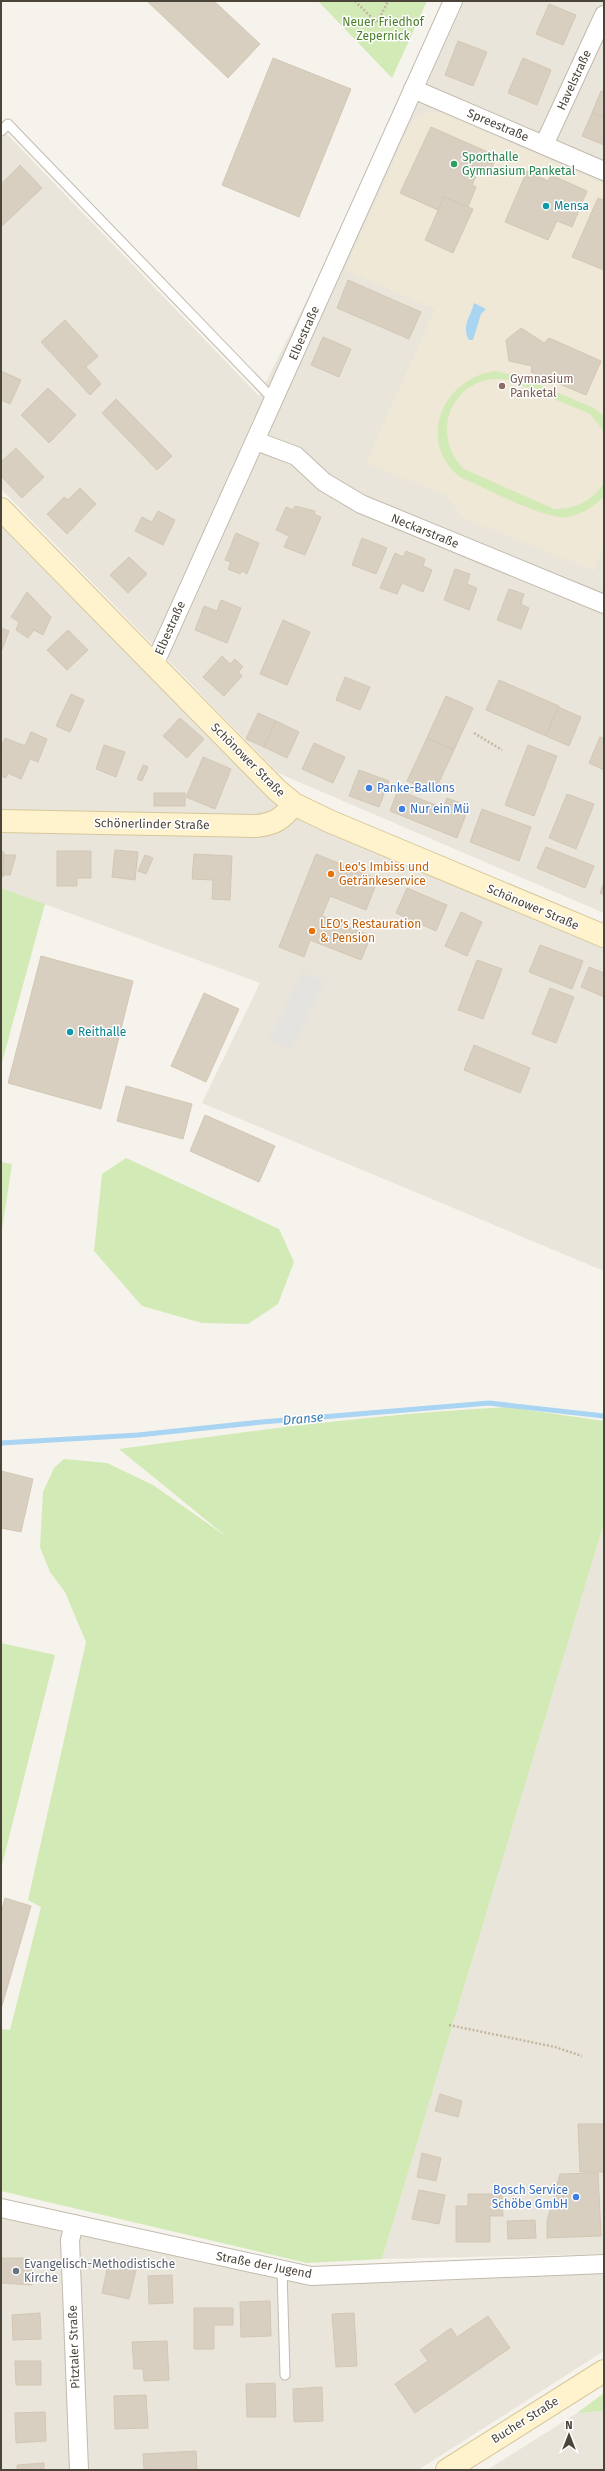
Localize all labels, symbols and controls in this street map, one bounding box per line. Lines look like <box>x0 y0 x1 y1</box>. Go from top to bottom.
park label: Neuer Friedhof Zepernick <box>342 15 425 43</box>
street label: Havelstraße <box>554 48 594 112</box>
street label: Spreestraße <box>465 106 531 144</box>
place label: Sporthalle Gymnasium Panketal <box>462 150 576 178</box>
marker: Sporthalle Gymnasium Panketal <box>449 159 459 169</box>
place label: Mensa <box>554 199 589 213</box>
marker: Mensa <box>541 201 551 211</box>
street label: Elbestraße <box>286 304 322 362</box>
place label: Gymnasium Panketal <box>510 372 573 400</box>
marker: Gymnasium Panketal <box>497 381 507 391</box>
street label: Neckarstraße <box>389 511 461 551</box>
street label: Elbestraße <box>152 599 188 657</box>
street label: Schönower Straße <box>208 720 288 800</box>
place label: Panke-Ballons <box>377 781 455 795</box>
marker: Panke-Ballons <box>364 783 374 793</box>
place label: Nur ein Mü <box>410 802 469 816</box>
marker: Nur ein Mü <box>397 804 407 814</box>
street label: Schönerlinder Straße <box>94 816 210 832</box>
place label: Leo's Imbiss und Getränkeservice <box>339 860 429 888</box>
marker: Leo's Imbiss und Getränkeservice <box>326 869 336 879</box>
street label: Schönower Straße <box>485 881 581 933</box>
place label: LEO's Restauration & Pension <box>320 917 421 945</box>
marker: LEO's Restauration & Pension <box>307 926 317 936</box>
place label: Reithalle <box>78 1025 126 1039</box>
marker: Reithalle <box>65 1027 75 1037</box>
water label: Dranse <box>282 1409 324 1428</box>
place label: Bosch Service Schöbe GmbH <box>492 2183 568 2211</box>
marker: Bosch Service Schöbe GmbH <box>571 2192 581 2202</box>
street label: Straße der Jugend <box>215 2249 313 2281</box>
place label: Evangelisch-Methodistische Kirche <box>24 2257 175 2285</box>
marker: Evangelisch-Methodistische Kirche <box>11 2266 21 2276</box>
street label: Pitztaler Straße <box>66 2305 82 2389</box>
street label: Bucher Straße <box>489 2394 561 2446</box>
north arrow <box>549 2415 589 2455</box>
text: N <box>565 2419 573 2432</box>

